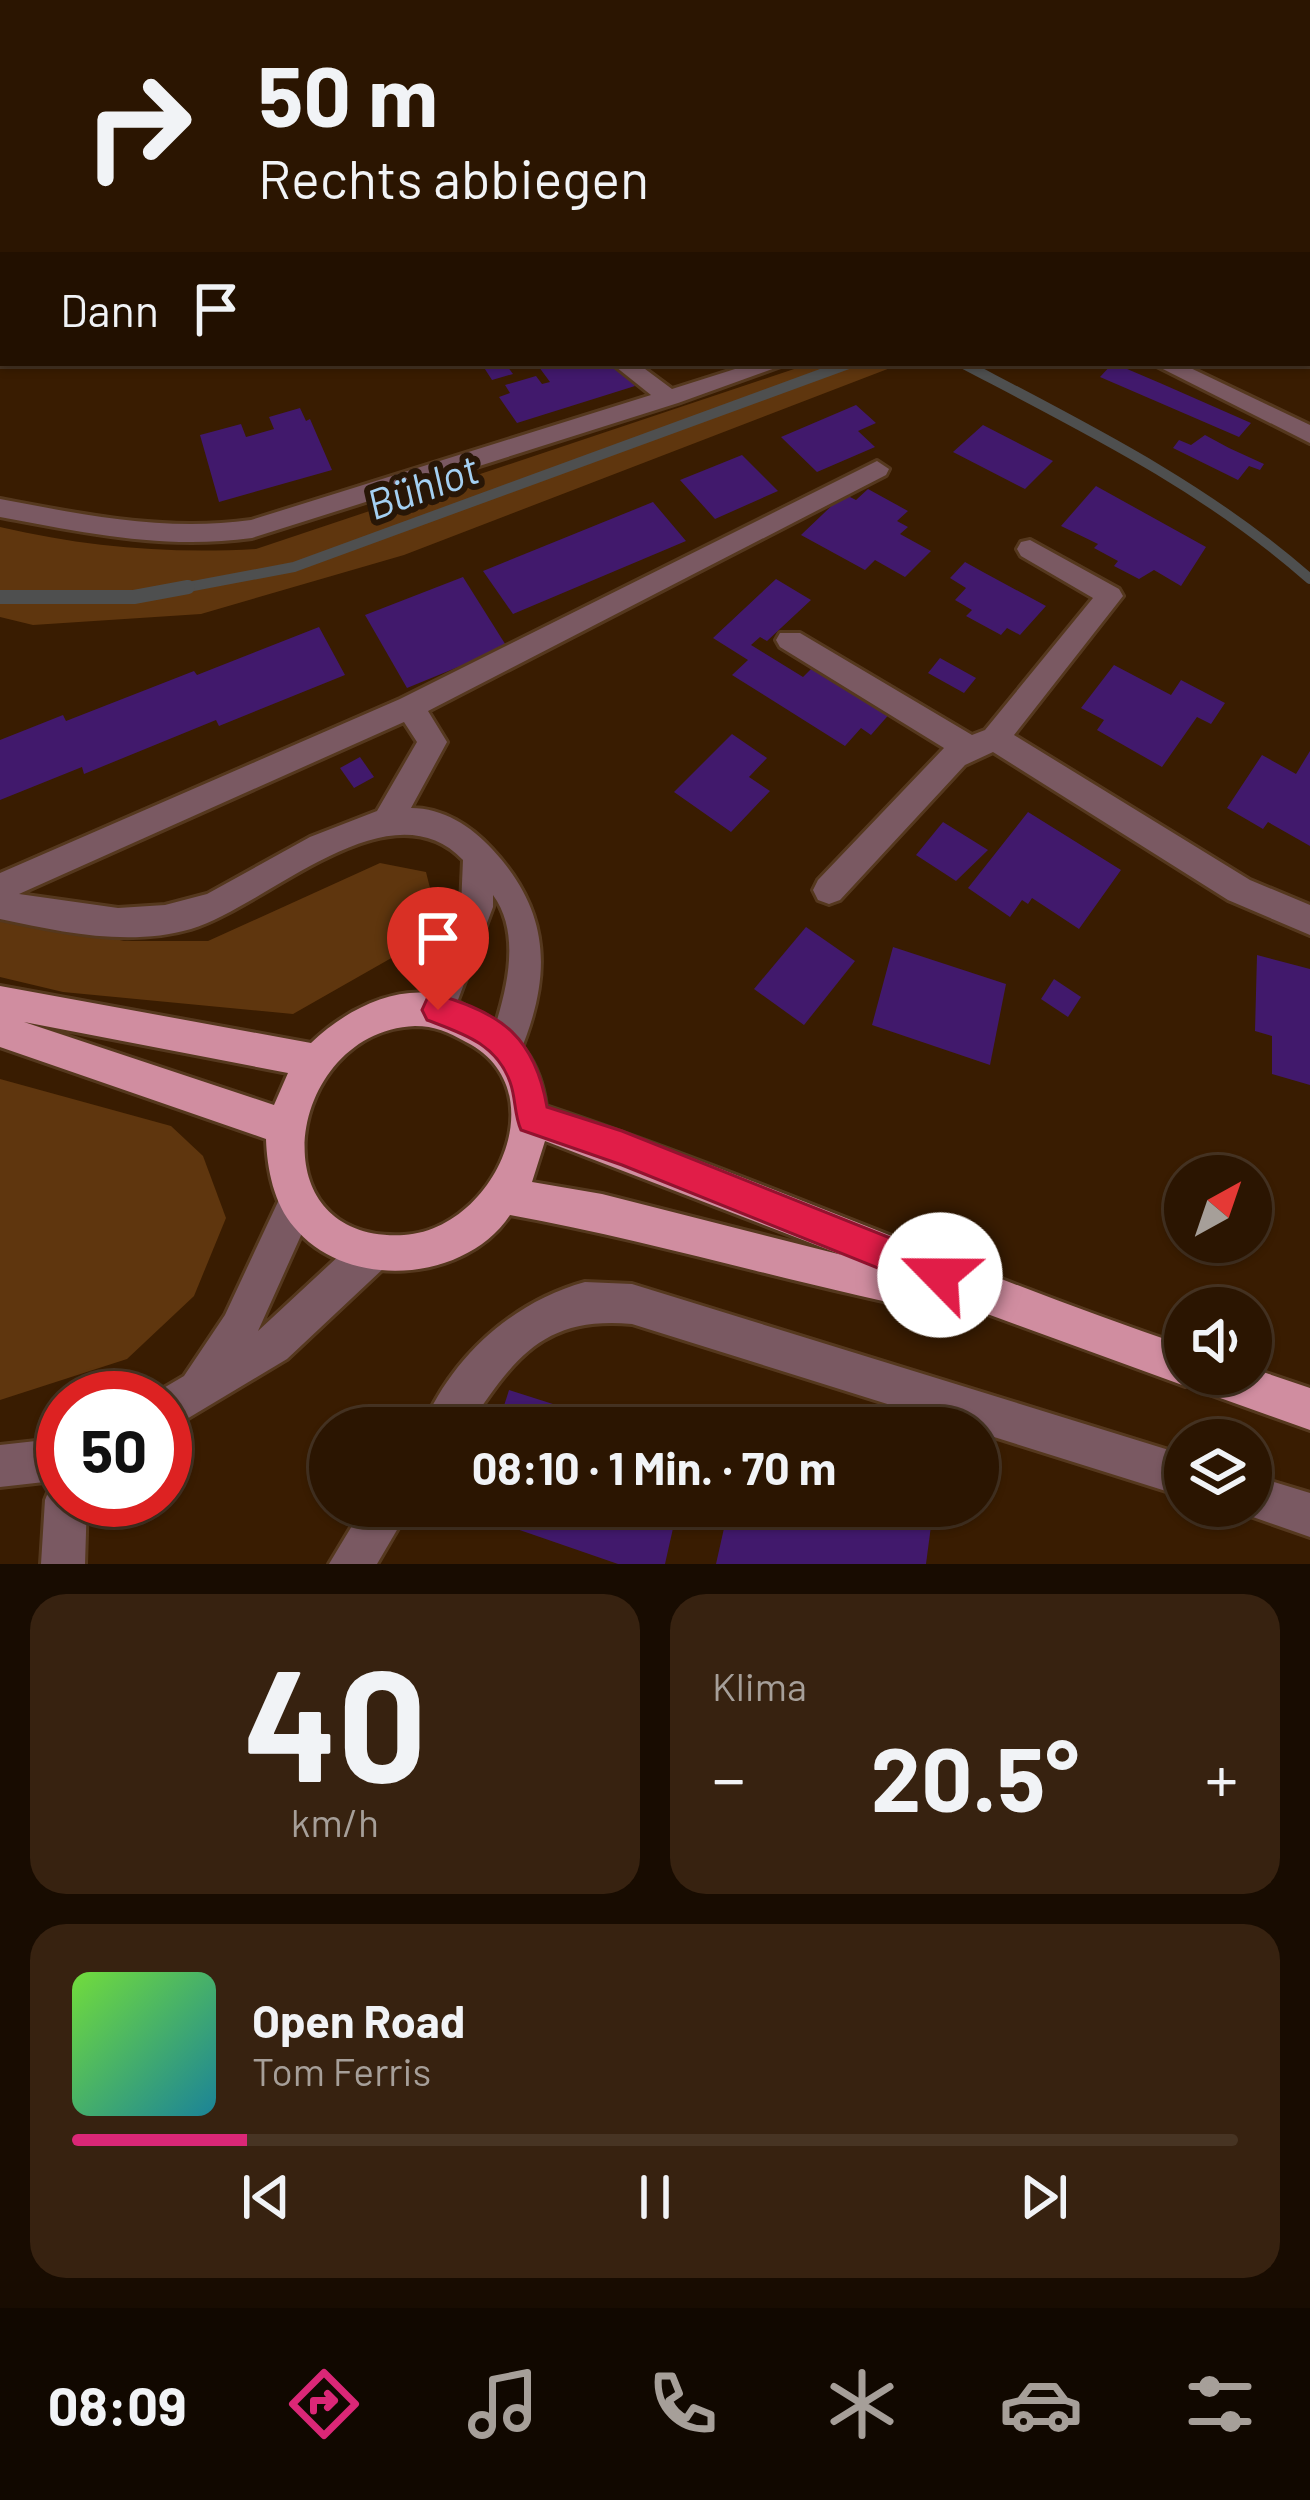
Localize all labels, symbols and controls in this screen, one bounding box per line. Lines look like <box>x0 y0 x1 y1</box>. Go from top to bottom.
text: 50 m <box>258 43 438 144</box>
icon: right <box>60 48 216 204</box>
text: Rechts abbiegen <box>258 145 649 210</box>
icon: arrive <box>183 276 249 342</box>
text: Dann <box>60 282 159 336</box>
water label: Bühlot <box>359 442 485 528</box>
pin <box>387 887 489 1010</box>
icon: arrive <box>405 905 471 971</box>
north arrow <box>1164 1155 1272 1263</box>
map controls <box>1164 1155 1272 1527</box>
position arrow <box>877 1212 1003 1338</box>
button: sound <box>1164 1287 1272 1395</box>
speed limit sign: 50 <box>36 1371 192 1527</box>
button: layers <box>1164 1419 1272 1527</box>
text: 08:10 · 1 Min. · 70 m <box>472 1440 836 1494</box>
text: 40 <box>243 1626 427 1813</box>
text: Klima <box>712 1662 807 1709</box>
text: 20.5° <box>871 1722 1079 1830</box>
text: − <box>712 1737 745 1816</box>
text: + <box>1205 1737 1238 1816</box>
text: km/h <box>291 1798 379 1845</box>
text: Open Road <box>252 1993 465 2047</box>
text: Tom Ferris <box>252 2047 431 2094</box>
icon: previous <box>233 2164 299 2230</box>
icon: pause <box>622 2164 688 2230</box>
icon: next <box>1011 2164 1077 2230</box>
icon: directions <box>282 2362 366 2446</box>
icon: music <box>461 2362 545 2446</box>
icon: phone <box>641 2362 725 2446</box>
icon: climate <box>820 2362 904 2446</box>
icon: car <box>999 2362 1083 2446</box>
icon: filters <box>1178 2362 1262 2446</box>
text: 08:09 <box>48 2372 187 2437</box>

